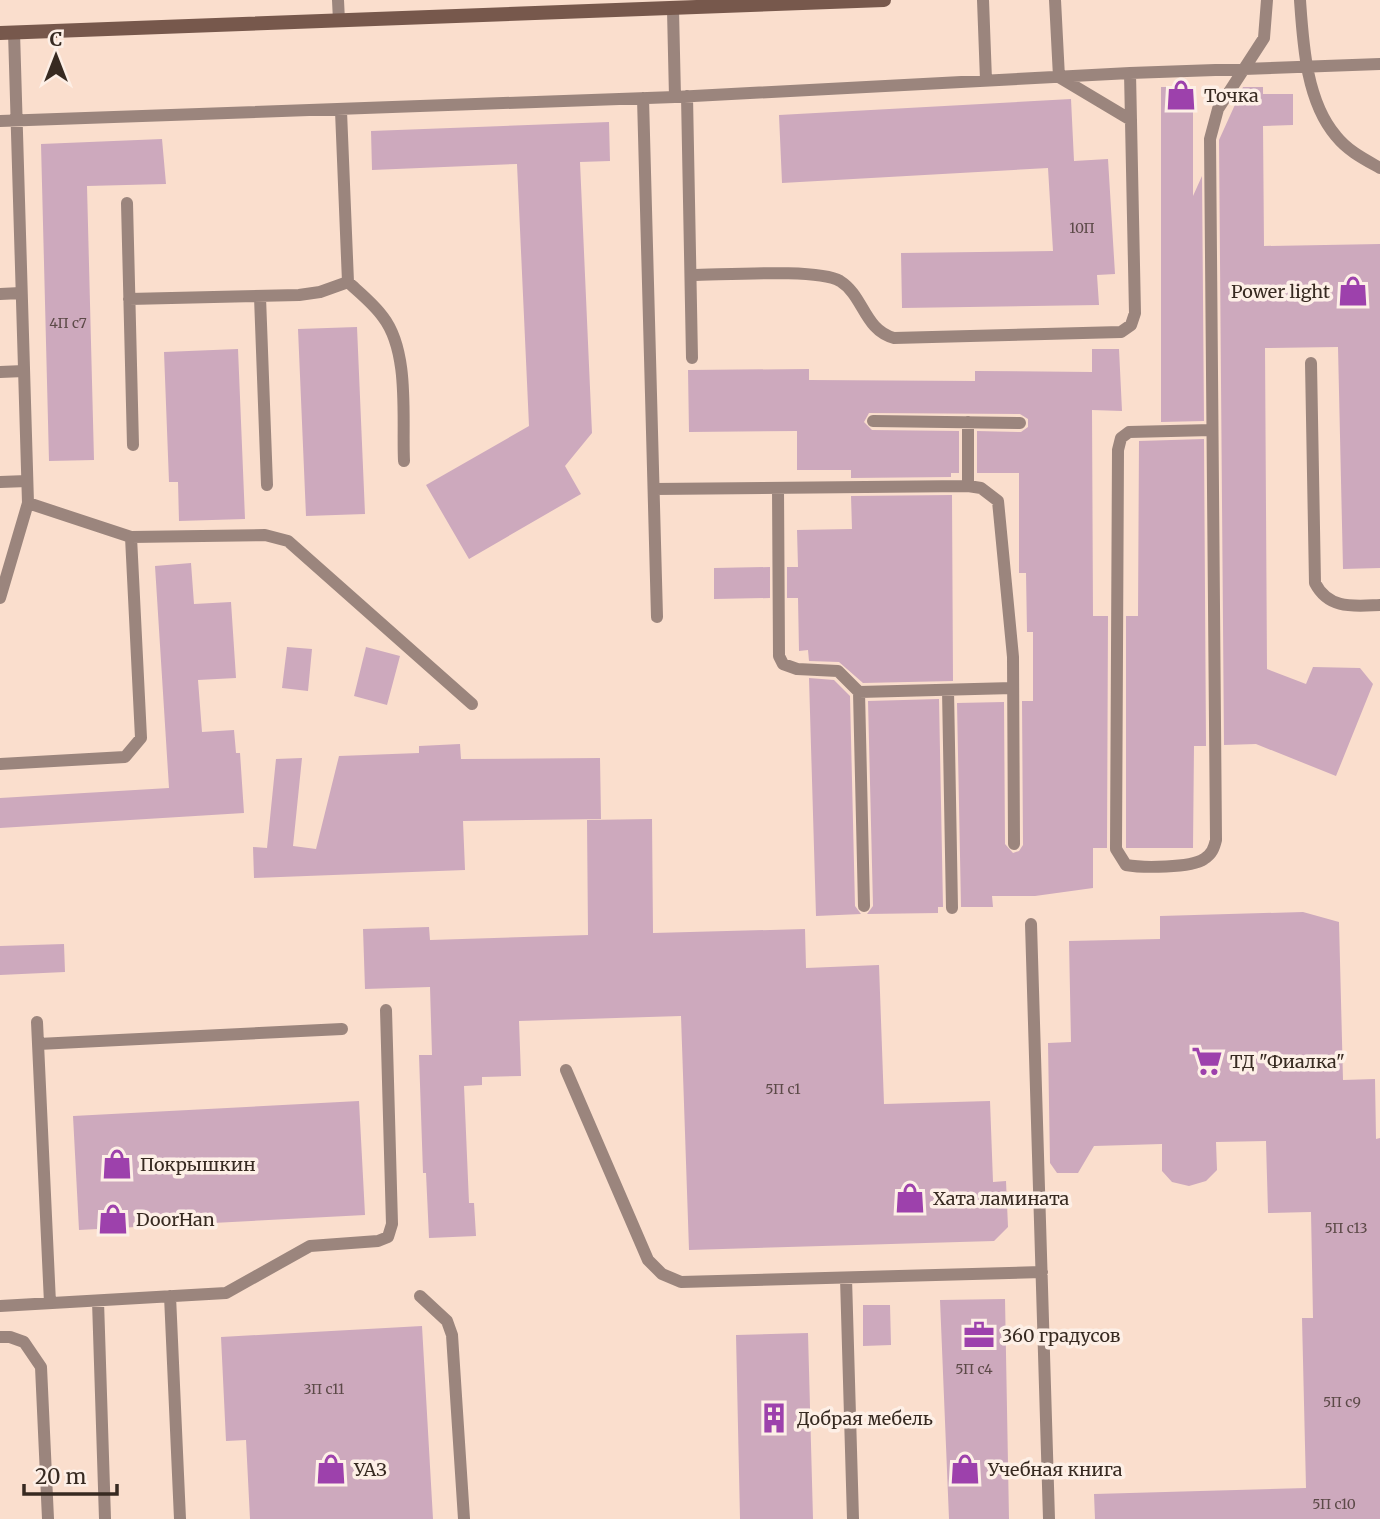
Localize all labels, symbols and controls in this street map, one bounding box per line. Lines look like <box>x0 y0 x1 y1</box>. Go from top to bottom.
north arrow <box>21 21 91 91</box>
text: С <box>50 27 62 51</box>
shop icon: Точка <box>1164 78 1198 112</box>
place label: Точка <box>1204 84 1259 107</box>
house number: 10П <box>1069 219 1095 237</box>
shop icon: Power light <box>1336 274 1370 308</box>
place label: Power light <box>1231 280 1330 303</box>
house number: 4П с7 <box>49 314 87 332</box>
supermarket icon: ТД "Фиалка" <box>1190 1044 1224 1078</box>
place label: ТД "Фиалка" <box>1230 1050 1345 1073</box>
house number: 5П с1 <box>765 1080 801 1098</box>
shop icon: Покрышкин <box>100 1147 134 1181</box>
place label: Покрышкин <box>140 1153 256 1176</box>
shop icon: Хата ламината <box>893 1181 927 1215</box>
place label: Хата ламината <box>933 1187 1070 1210</box>
shop icon: DoorHan <box>96 1202 130 1236</box>
place label: DoorHan <box>136 1208 215 1231</box>
house number: 5П с13 <box>1325 1219 1367 1237</box>
office icon: 360 градусов <box>962 1318 996 1352</box>
place label: 360 градусов <box>1002 1324 1121 1347</box>
house number: 5П с4 <box>955 1360 993 1378</box>
house number: 3П с11 <box>304 1380 344 1398</box>
house number: 5П с9 <box>1323 1393 1361 1411</box>
building icon: Добрая мебель <box>757 1401 791 1435</box>
place label: Добрая мебель <box>797 1407 933 1430</box>
scale bar <box>24 1452 117 1496</box>
shop icon: УАЗ <box>314 1452 348 1486</box>
shop icon: Учебная книга <box>948 1452 982 1486</box>
place label: УАЗ <box>353 1458 387 1481</box>
place label: Учебная книга <box>987 1458 1123 1481</box>
text: 20 m <box>35 1463 87 1490</box>
house number: 5П с10 <box>1312 1495 1356 1513</box>

